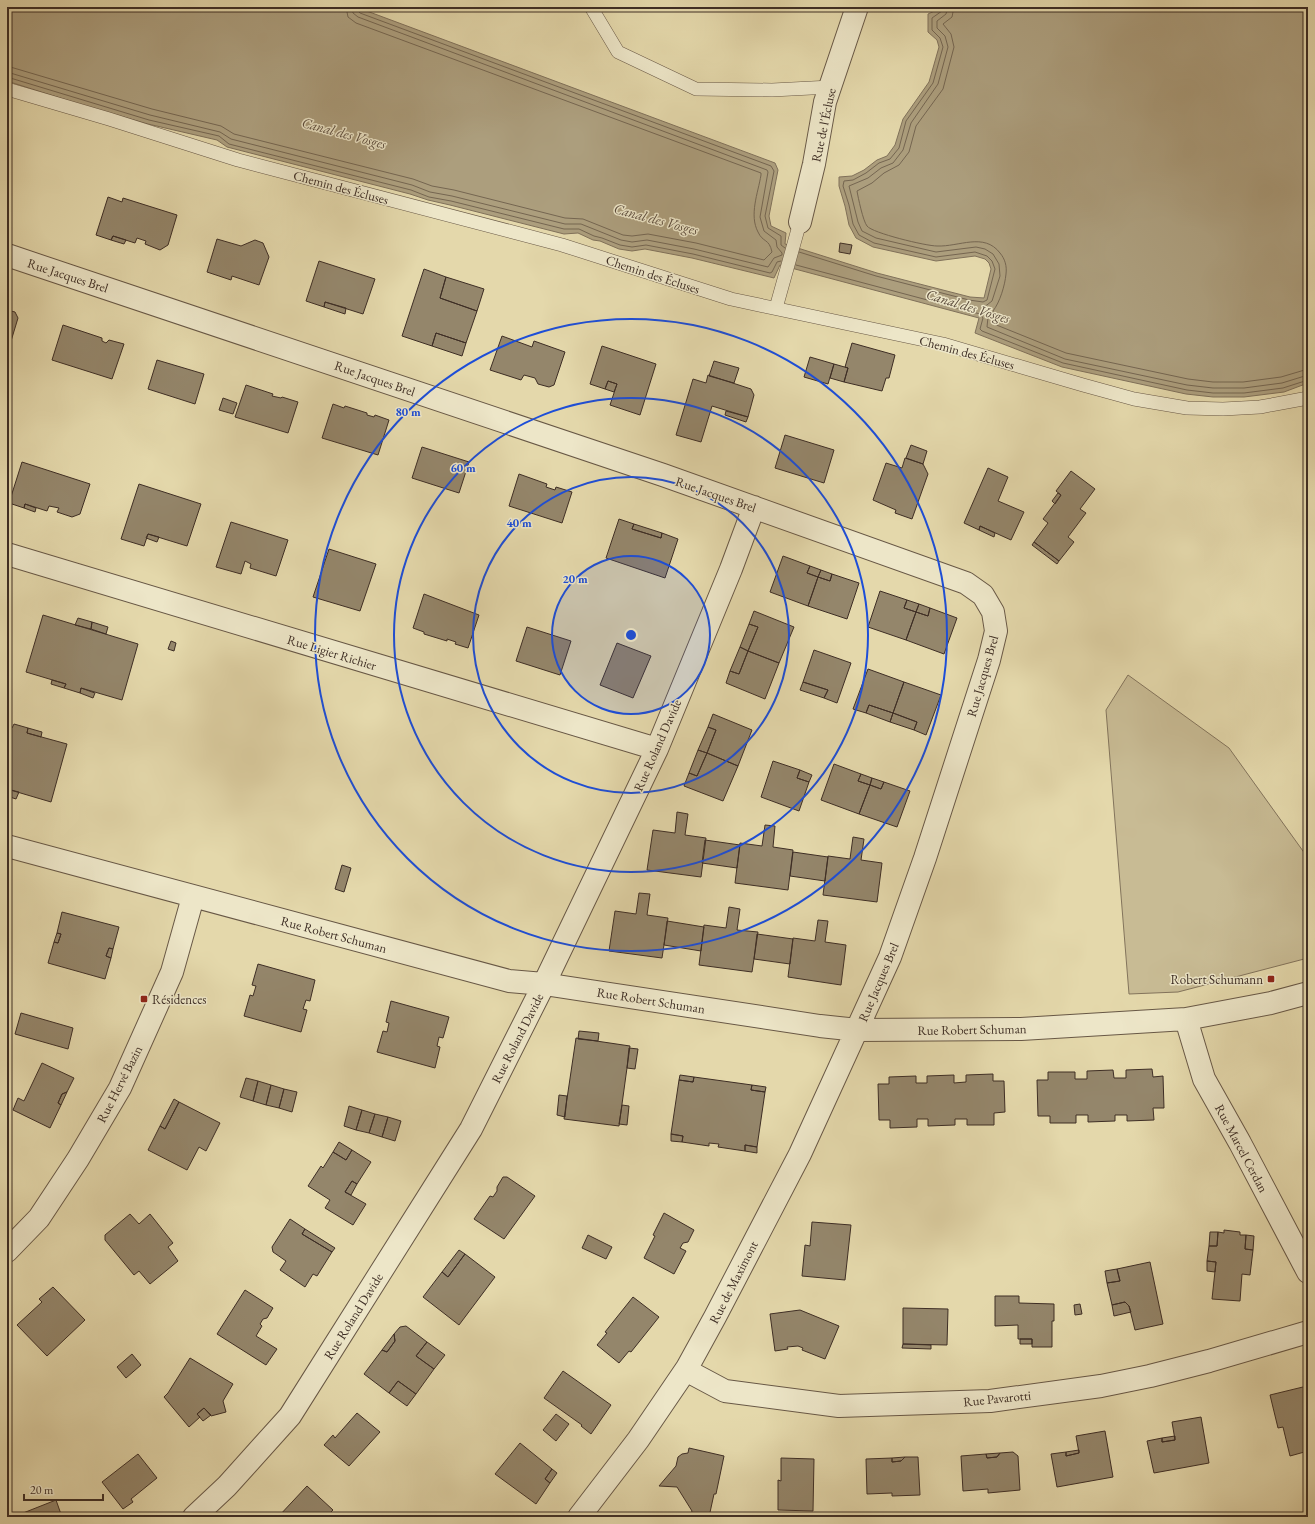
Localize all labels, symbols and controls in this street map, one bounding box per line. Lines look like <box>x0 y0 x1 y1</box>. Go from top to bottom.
street label: Rue de l'Écluse <box>807 87 840 164</box>
water label: Canal des Vosges <box>300 113 388 153</box>
street label: Chemin des Écluses <box>291 167 390 208</box>
water label: Canal des Vosges <box>612 199 700 239</box>
street label: Chemin des Écluses <box>604 251 702 298</box>
street label: Rue Jacques Brel <box>25 254 110 297</box>
water label: Canal des Vosges <box>924 285 1012 327</box>
street label: Chemin des Écluses <box>917 332 1016 373</box>
street label: Rue Jacques Brel <box>332 357 417 400</box>
text: 80 m <box>395 404 421 420</box>
text: 60 m <box>450 460 476 476</box>
street label: Rue Jacques Brel <box>673 473 758 516</box>
text: 40 m <box>506 515 532 531</box>
text: 20 m <box>562 571 588 587</box>
centre of rings <box>624 628 638 642</box>
street label: Rue Ligier Richier <box>285 631 379 674</box>
street label: Rue Jacques Brel <box>963 633 1002 719</box>
street label: Rue Roland Davide <box>630 697 685 794</box>
street label: Rue Robert Schuman <box>279 912 389 957</box>
street label: Rue Jacques Brel <box>854 940 903 1024</box>
place label: Robert Schumann <box>1171 971 1263 988</box>
marker: Robert Schumann <box>1266 974 1276 984</box>
street label: Rue Robert Schuman <box>596 984 706 1017</box>
street label: Rue Roland Davide <box>487 990 547 1086</box>
place label: Résidences <box>152 991 207 1008</box>
marker: Résidences <box>139 994 149 1004</box>
street label: Rue Robert Schuman <box>917 1020 1027 1039</box>
street label: Rue Hervé Bazin <box>93 1043 146 1126</box>
street label: Rue Marcel Cerdan <box>1211 1101 1272 1196</box>
street label: Rue de Maximont <box>705 1238 762 1327</box>
street label: Rue Roland Davide <box>320 1270 387 1363</box>
street label: Rue Pavarotti <box>962 1386 1032 1411</box>
scale bar <box>24 1476 103 1502</box>
text: 20 m <box>30 1482 54 1498</box>

